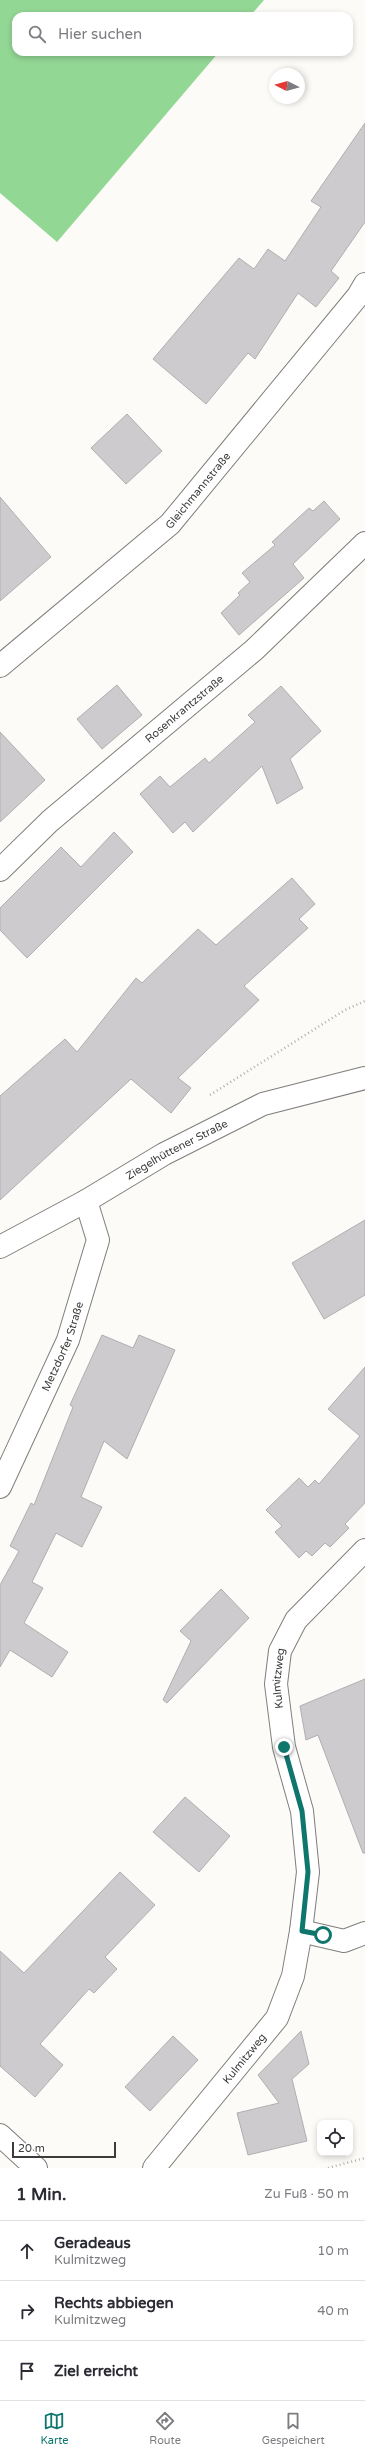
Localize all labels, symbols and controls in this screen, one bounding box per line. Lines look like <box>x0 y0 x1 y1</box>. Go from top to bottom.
search box <box>12 12 353 56</box>
icon: search <box>26 23 48 45</box>
text: Hier suchen <box>58 25 142 43</box>
north arrow <box>269 68 305 104</box>
street label: Gleichmannstraße <box>163 450 233 532</box>
street label: Rosenkrantzstraße <box>143 672 226 746</box>
street label: Ziegelhüttener Straße <box>124 1117 230 1182</box>
street label: Metzdorfer Straße <box>39 1300 86 1394</box>
street label: Kulmitzweg <box>270 1647 287 1709</box>
route end <box>275 1738 293 1756</box>
route start <box>314 1926 332 1944</box>
street label: Kulmitzweg <box>220 2031 269 2086</box>
map controls <box>317 2120 353 2156</box>
button: locate <box>317 2120 353 2156</box>
scale bar <box>12 2140 116 2159</box>
text: 20 m <box>18 2142 45 2155</box>
text: 1 Min. <box>16 2184 66 2205</box>
text: Zu Fuß · 50 m <box>264 2186 349 2202</box>
text: Geradeaus <box>54 2234 131 2252</box>
icon: ahead <box>16 2240 38 2262</box>
text: 10 m <box>317 2243 349 2259</box>
text: Kulmitzweg <box>54 2252 126 2268</box>
text: Rechts abbiegen <box>54 2294 174 2312</box>
icon: right <box>16 2300 38 2322</box>
text: 40 m <box>317 2303 349 2319</box>
text: Kulmitzweg <box>54 2312 126 2328</box>
icon: arrive <box>16 2360 38 2382</box>
text: Ziel erreicht <box>54 2362 138 2380</box>
tab: Karte <box>40 2410 69 2447</box>
tab: Route <box>149 2410 181 2447</box>
tab: Gespeichert <box>262 2410 325 2447</box>

